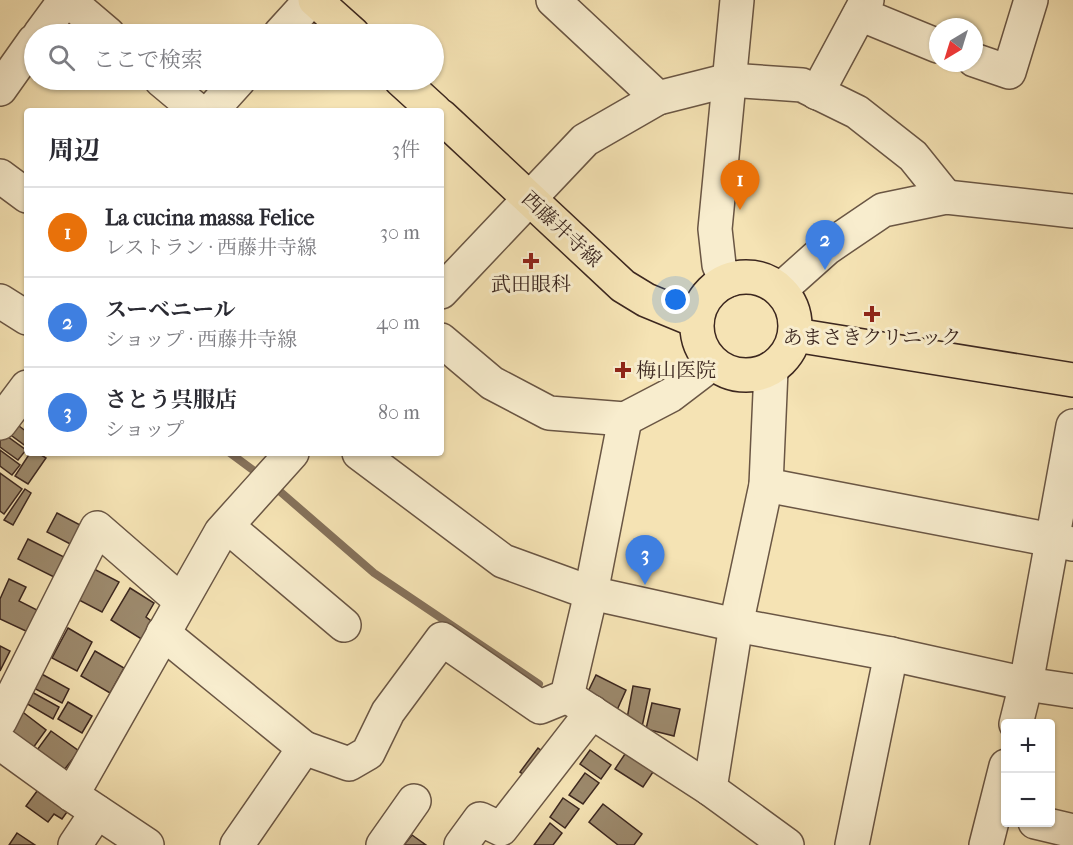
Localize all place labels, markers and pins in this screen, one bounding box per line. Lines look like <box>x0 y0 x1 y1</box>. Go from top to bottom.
pin: 1 <box>720 160 760 210</box>
pin: 2 <box>806 220 844 270</box>
marker: 武田眼科 <box>522 252 540 270</box>
place label: 武田眼科 <box>491 273 571 296</box>
marker: あまさきクリニック <box>863 305 881 323</box>
place label: あまさきクリニック <box>783 326 961 349</box>
place label: 梅山医院 <box>636 359 716 382</box>
marker: 梅山医院 <box>614 361 632 379</box>
pin: 3 <box>626 536 664 585</box>

